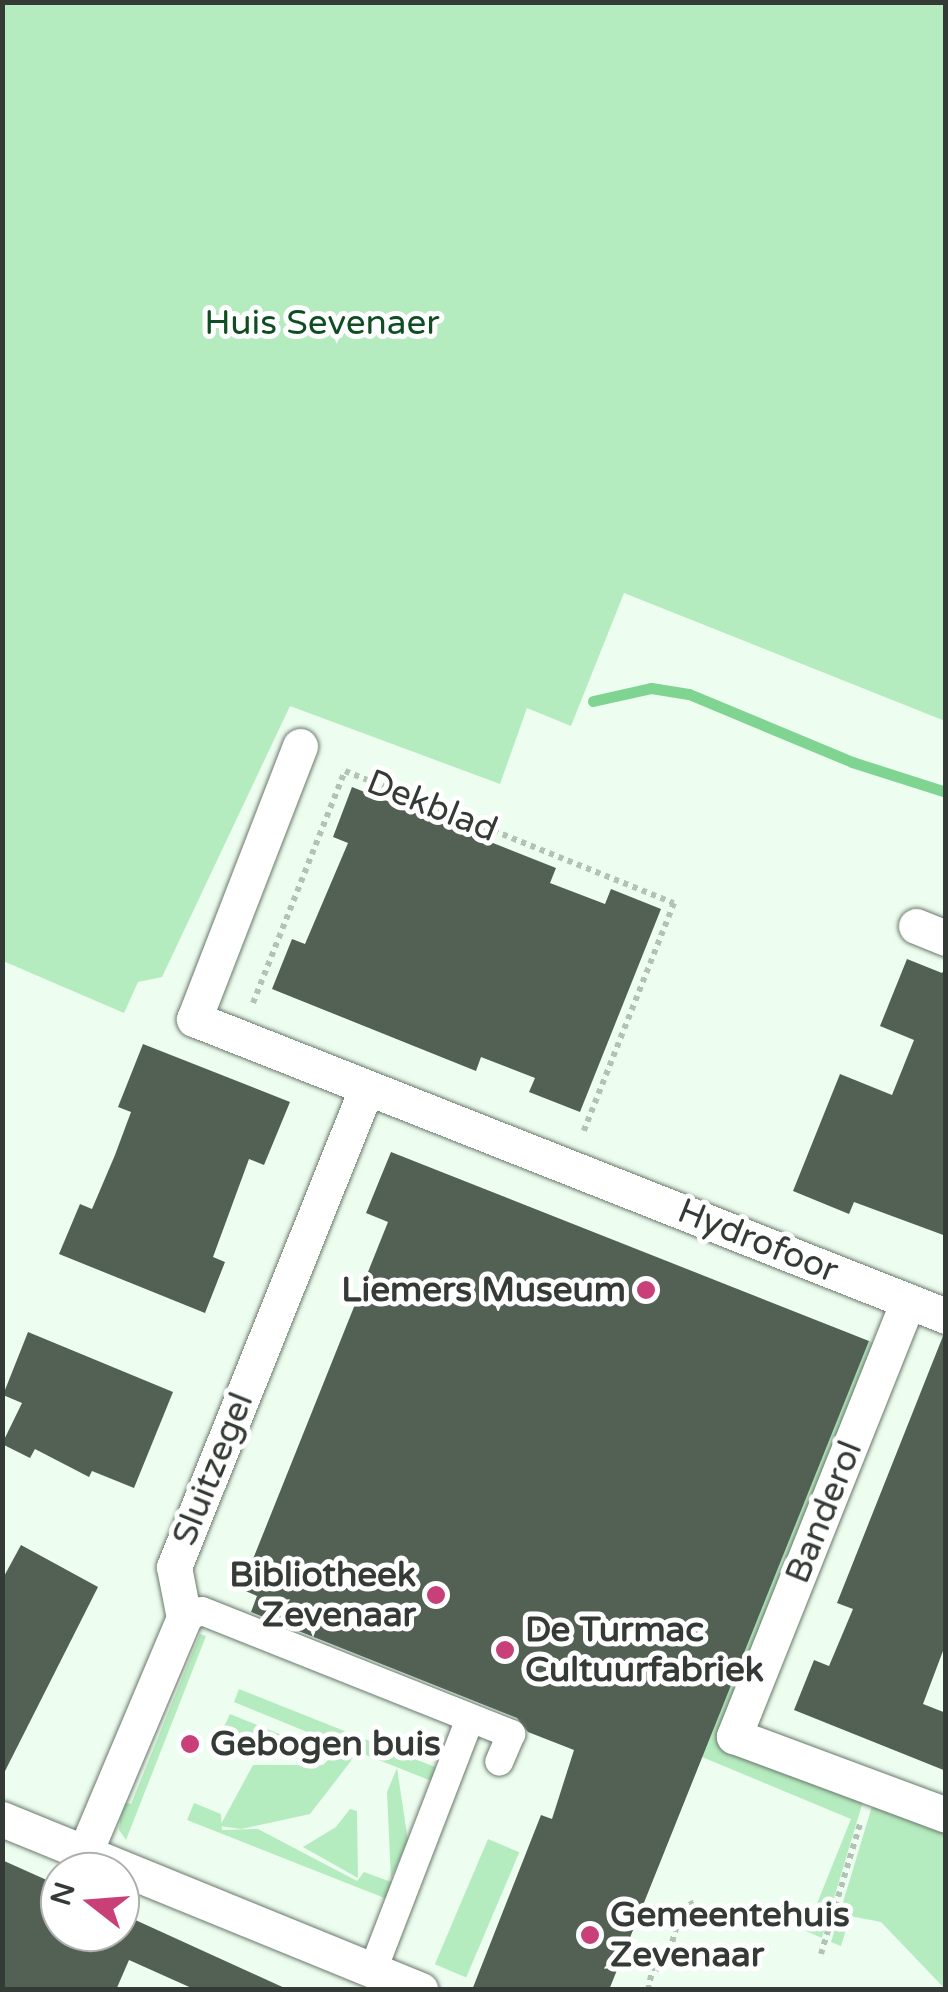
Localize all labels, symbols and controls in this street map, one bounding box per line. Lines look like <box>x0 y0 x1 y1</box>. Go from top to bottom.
park label: Huis Sevenaer <box>204 302 440 344</box>
street label: Dekblad <box>361 761 503 851</box>
street label: Hydrofoor <box>672 1190 844 1292</box>
place label: Liemers Museum <box>341 1269 626 1311</box>
marker: Liemers Museum <box>635 1279 657 1301</box>
street label: Sluitzegel <box>163 1386 263 1552</box>
street label: Banderol <box>776 1435 872 1589</box>
place label: Bibliotheek Zevenaar <box>229 1554 416 1636</box>
marker: Bibliotheek Zevenaar <box>425 1584 447 1606</box>
place label: De Turmac Cultuurfabriek <box>525 1609 764 1691</box>
marker: De Turmac Cultuurfabriek <box>494 1639 516 1661</box>
place label: Gebogen buis <box>210 1723 441 1765</box>
marker: Gebogen buis <box>179 1733 201 1755</box>
north arrow <box>40 1852 140 1952</box>
text: N <box>44 1878 83 1910</box>
place label: Gemeentehuis Zevenaar <box>610 1894 850 1976</box>
marker: Gemeentehuis Zevenaar <box>579 1924 601 1946</box>

